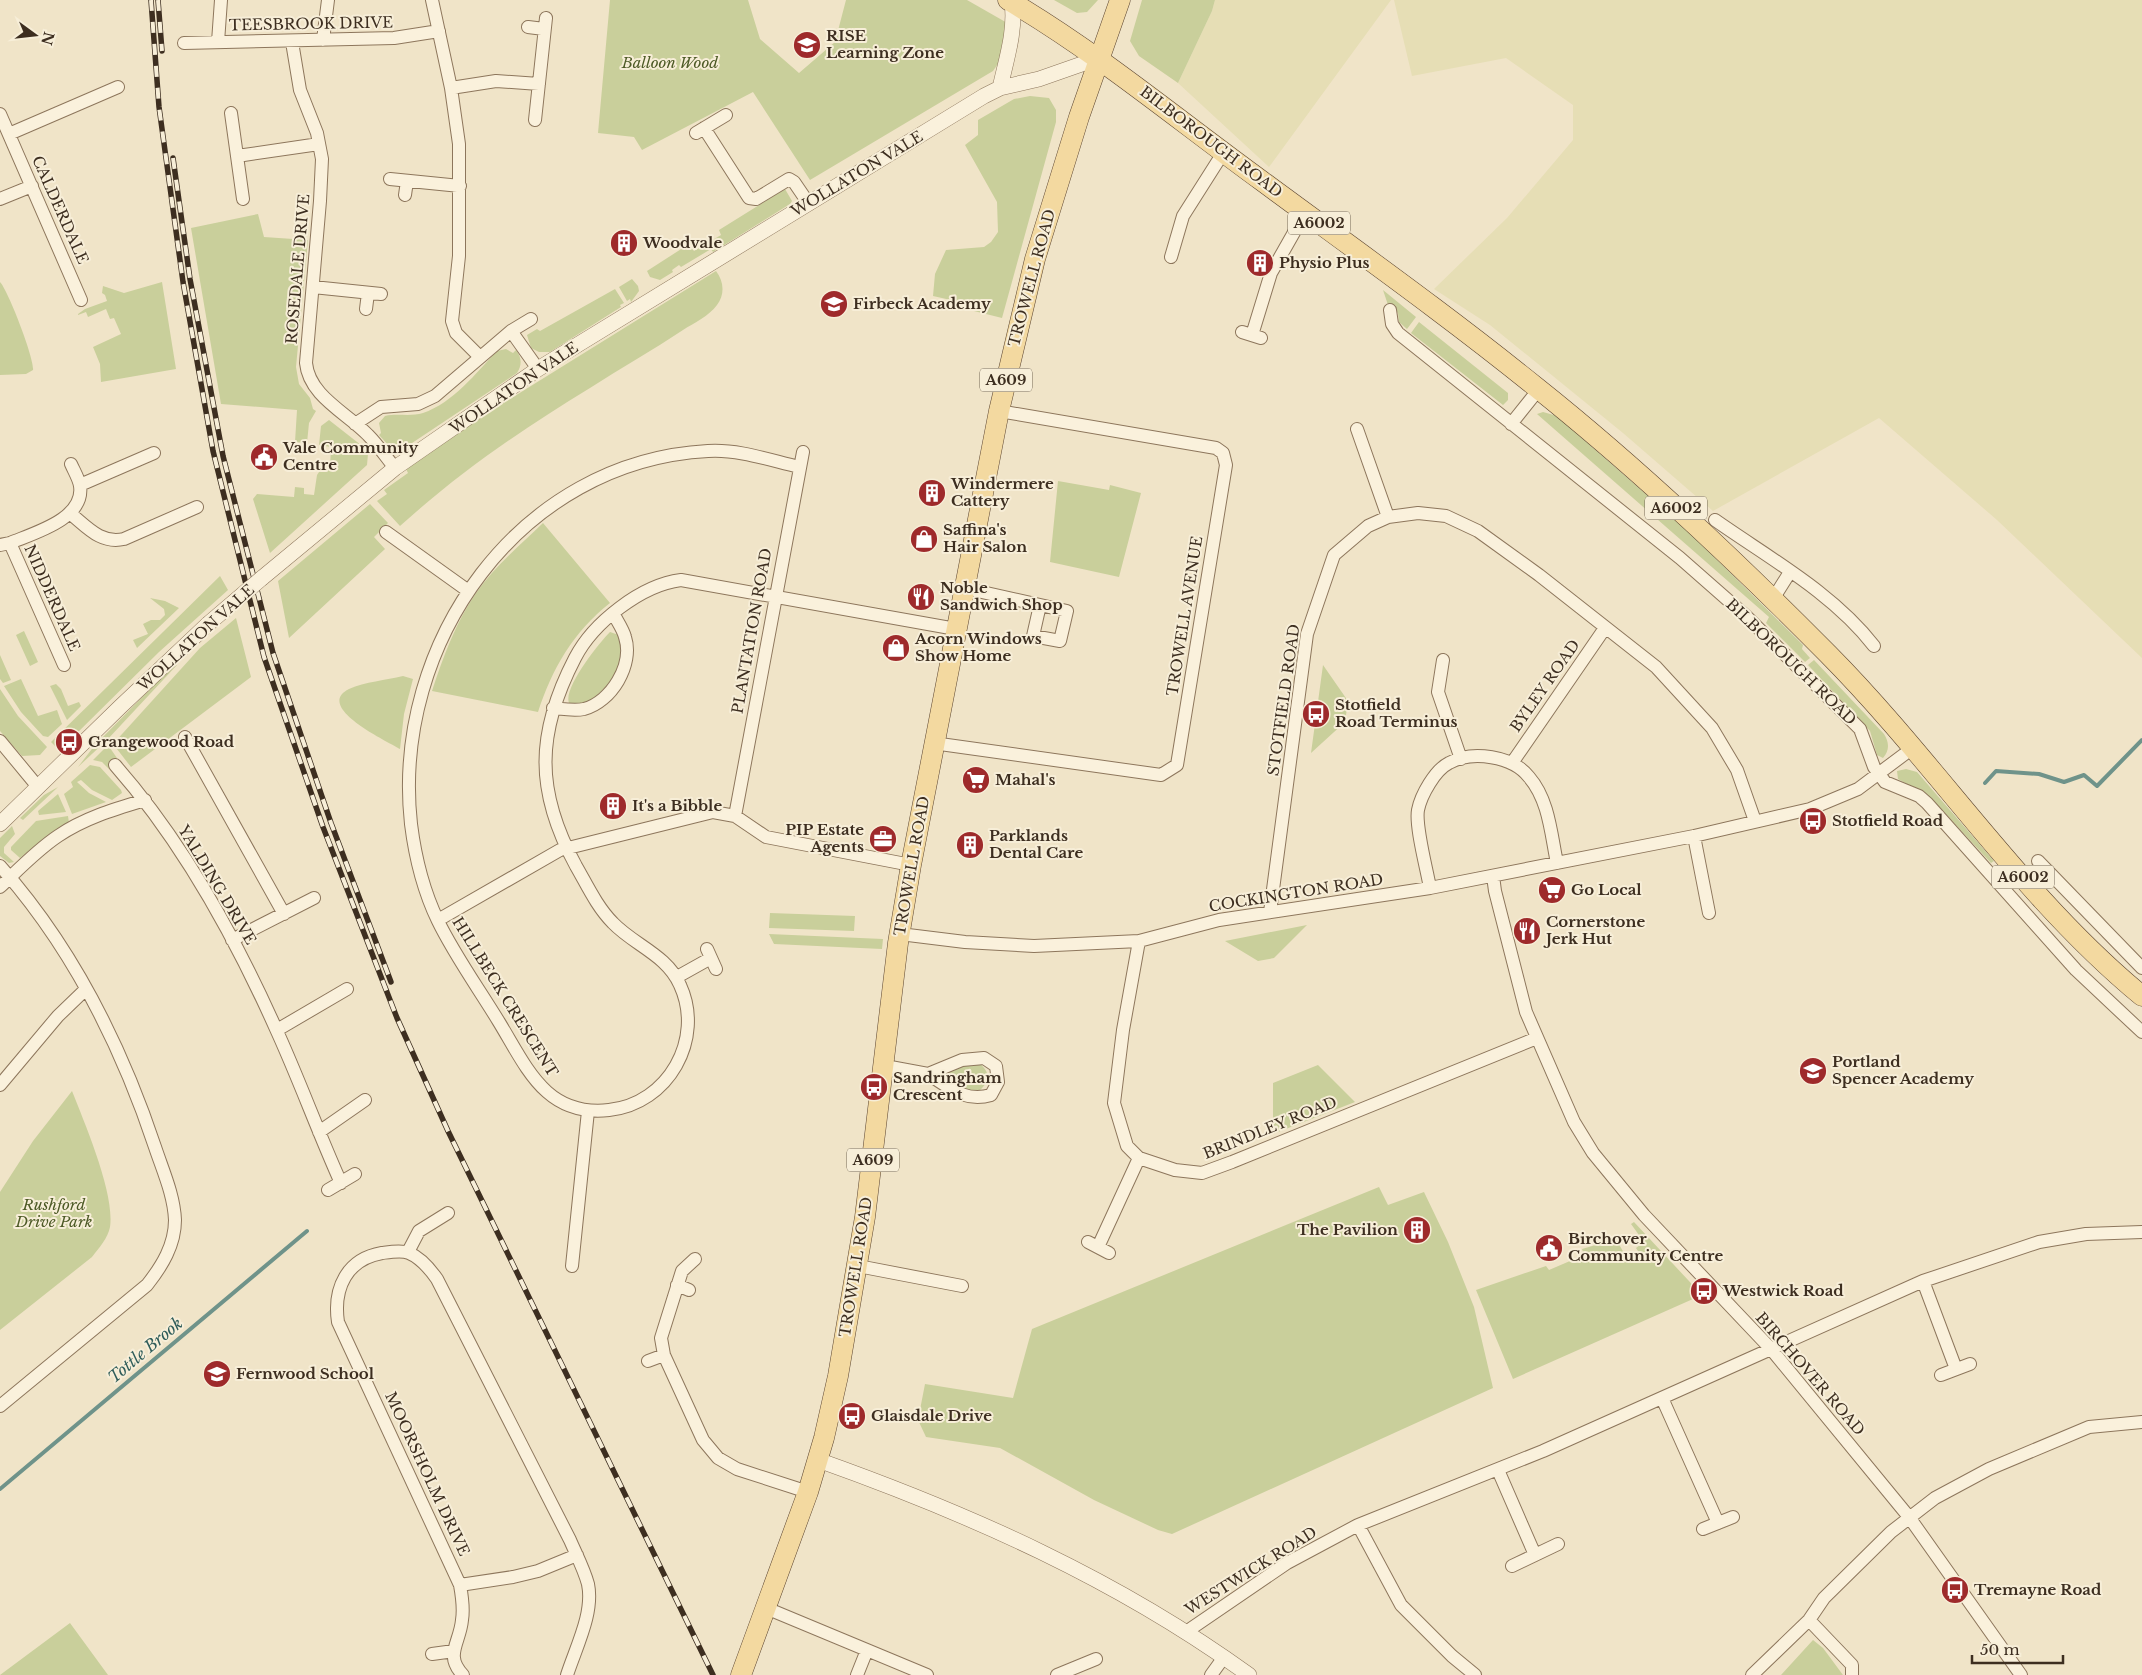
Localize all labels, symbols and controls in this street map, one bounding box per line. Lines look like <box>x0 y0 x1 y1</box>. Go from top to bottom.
north arrow <box>10 10 60 60</box>
street label: TEESBROOK DRIVE <box>229 13 393 34</box>
place label: RISE Learning Zone <box>826 26 944 62</box>
text: N <box>37 30 58 47</box>
school or university icon: RISE Learning Zone <box>792 30 822 60</box>
park label: Balloon Wood <box>621 53 718 72</box>
street label: BILBOROUGH ROAD <box>1136 82 1286 201</box>
street label: WOLLATON VALE <box>786 127 926 221</box>
street label: CALDERDALE <box>28 153 93 267</box>
street label: ROSEDALE DRIVE <box>281 193 314 345</box>
street label: TROWELL ROAD <box>1004 207 1059 349</box>
road number: A6002 <box>1288 212 1350 234</box>
building icon: Woodvale <box>609 228 639 258</box>
place label: Woodvale <box>642 233 722 252</box>
building icon: Physio Plus <box>1245 248 1275 278</box>
place label: Physio Plus <box>1279 253 1370 272</box>
school or university icon: Firbeck Academy <box>819 289 849 319</box>
place label: Firbeck Academy <box>853 294 991 313</box>
street label: WOLLATON VALE <box>445 338 582 438</box>
road number: A609 <box>980 368 1032 392</box>
place label: Vale Community Centre <box>282 438 418 474</box>
public building icon: Vale Community Centre <box>249 442 279 472</box>
place label: Windermere Cattery <box>950 474 1054 510</box>
building icon: Windermere Cattery <box>917 478 947 508</box>
road number: A6002 <box>1645 496 1707 520</box>
place label: Saffina's Hair Salon <box>943 520 1027 556</box>
shop icon: Saffina's Hair Salon <box>909 524 939 554</box>
street label: TROWELL AVENUE <box>1163 535 1207 697</box>
street label: NIDDERDALE <box>20 541 85 654</box>
street label: PLANTATION ROAD <box>728 547 775 715</box>
place label: Noble Sandwich Shop <box>940 578 1063 614</box>
street label: WOLLATON VALE <box>133 580 258 696</box>
restaurant icon: Noble Sandwich Shop <box>906 582 936 612</box>
street label: BILBOROUGH ROAD <box>1722 594 1860 729</box>
street label: STOTFIELD ROAD <box>1263 623 1304 777</box>
place label: Acorn Windows Show Home <box>914 629 1042 665</box>
shop icon: Acorn Windows Show Home <box>881 633 911 663</box>
street label: BYLEY ROAD <box>1506 636 1584 736</box>
place label: Stotfield Road Terminus <box>1335 695 1458 731</box>
bus stop icon: Stotfield Road Terminus <box>1301 699 1331 729</box>
bus stop icon: Grangewood Road <box>54 727 84 757</box>
place label: Grangewood Road <box>88 732 235 751</box>
supermarket icon: Mahal's <box>961 765 991 795</box>
place label: Mahal's <box>995 770 1055 789</box>
building icon: It's a Bibble <box>598 791 628 821</box>
street label: TROWELL ROAD <box>890 795 933 937</box>
place label: It's a Bibble <box>632 796 722 815</box>
bus stop icon: Stotfield Road <box>1798 806 1828 836</box>
place label: Stotfield Road <box>1832 811 1944 830</box>
place label: PIP Estate Agents <box>785 820 864 856</box>
street label: YALDING DRIVE <box>174 821 261 948</box>
office icon: PIP Estate Agents <box>868 824 898 854</box>
place label: Parklands Dental Care <box>989 826 1083 862</box>
building icon: Parklands Dental Care <box>955 830 985 860</box>
road number: A6002 <box>1992 866 2054 889</box>
street label: COCKINGTON ROAD <box>1207 869 1384 916</box>
supermarket icon: Go Local <box>1537 875 1567 905</box>
place label: Go Local <box>1571 880 1642 899</box>
place label: Cornerstone Jerk Hut <box>1543 912 1645 948</box>
street label: HILLBECK CRESCENT <box>448 913 562 1080</box>
restaurant icon: Cornerstone Jerk Hut <box>1512 916 1542 946</box>
place label: Portland Spencer Academy <box>1832 1052 1974 1088</box>
school or university icon: Portland Spencer Academy <box>1798 1056 1828 1086</box>
place label: Sandringham Crescent <box>893 1068 1002 1104</box>
bus stop icon: Sandringham Crescent <box>859 1072 889 1102</box>
street label: BRINDLEY ROAD <box>1200 1092 1340 1163</box>
road number: A609 <box>847 1148 899 1172</box>
park label: Rushford Drive Park <box>15 1195 92 1231</box>
street label: TROWELL ROAD <box>835 1195 876 1338</box>
building icon: The Pavilion <box>1402 1215 1432 1245</box>
place label: The Pavilion <box>1297 1220 1398 1239</box>
place label: Birchover Community Centre <box>1568 1229 1723 1265</box>
public building icon: Birchover Community Centre <box>1534 1233 1564 1263</box>
bus stop icon: Westwick Road <box>1689 1276 1719 1306</box>
place label: Westwick Road <box>1722 1281 1844 1300</box>
street label: BIRCHOVER ROAD <box>1752 1308 1869 1439</box>
water label: Tottle Brook <box>104 1313 186 1387</box>
school or university icon: Fernwood School <box>202 1359 232 1389</box>
place label: Fernwood School <box>236 1364 375 1383</box>
street label: MOORSHOLM DRIVE <box>381 1389 474 1559</box>
bus stop icon: Glaisdale Drive <box>837 1401 867 1431</box>
place label: Glaisdale Drive <box>871 1406 992 1425</box>
street label: WESTWICK ROAD <box>1181 1522 1320 1619</box>
bus stop icon: Tremayne Road <box>1940 1575 1970 1605</box>
place label: Tremayne Road <box>1974 1580 2102 1599</box>
scale bar <box>1972 1632 2063 1664</box>
text: 50 m <box>1980 1640 2020 1659</box>

